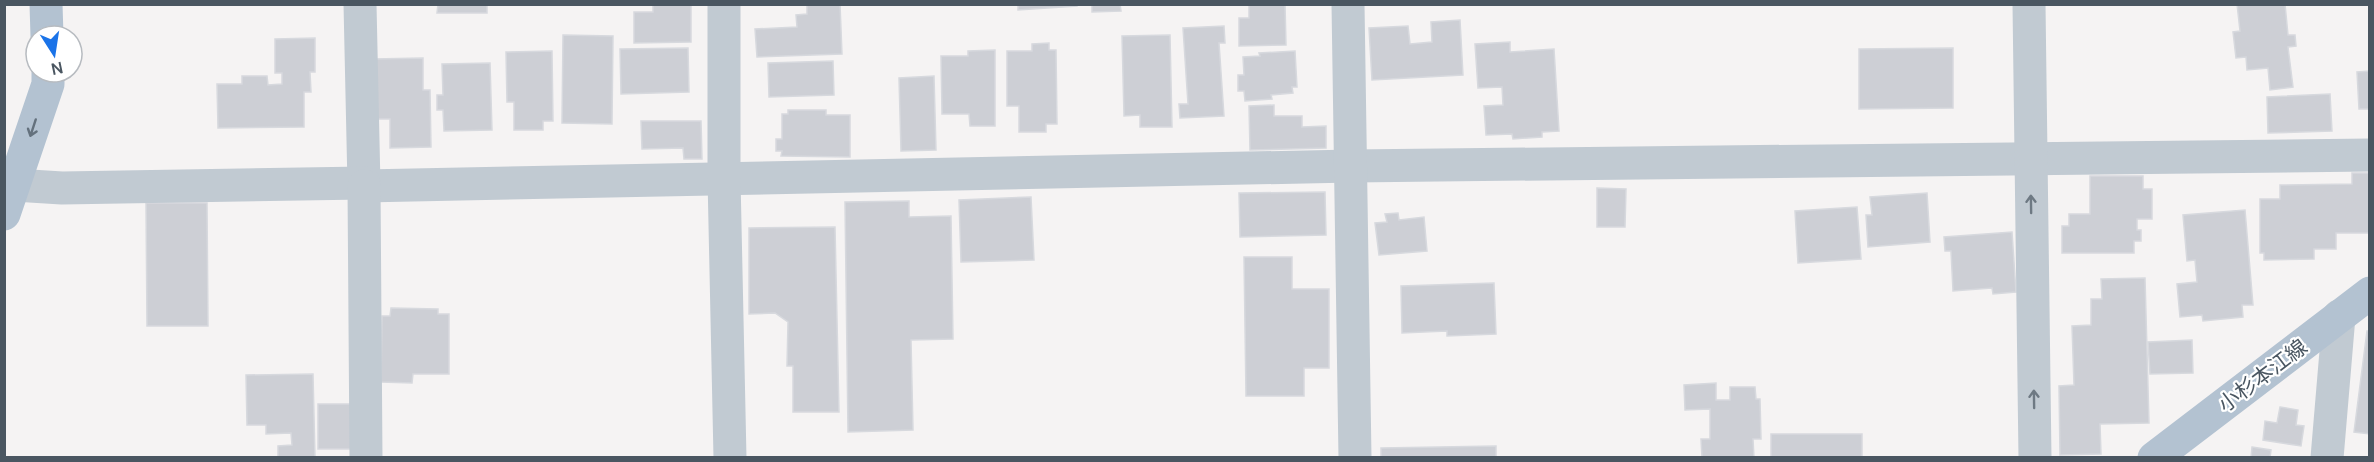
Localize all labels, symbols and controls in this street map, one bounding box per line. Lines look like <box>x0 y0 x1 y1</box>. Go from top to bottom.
north arrow <box>24 24 84 84</box>
text: N <box>49 57 65 81</box>
one-way arrow <box>27 118 38 137</box>
one-way arrow <box>2025 195 2037 215</box>
street label: 小杉本江線 <box>2212 332 2312 418</box>
one-way arrow <box>2029 390 2040 410</box>

